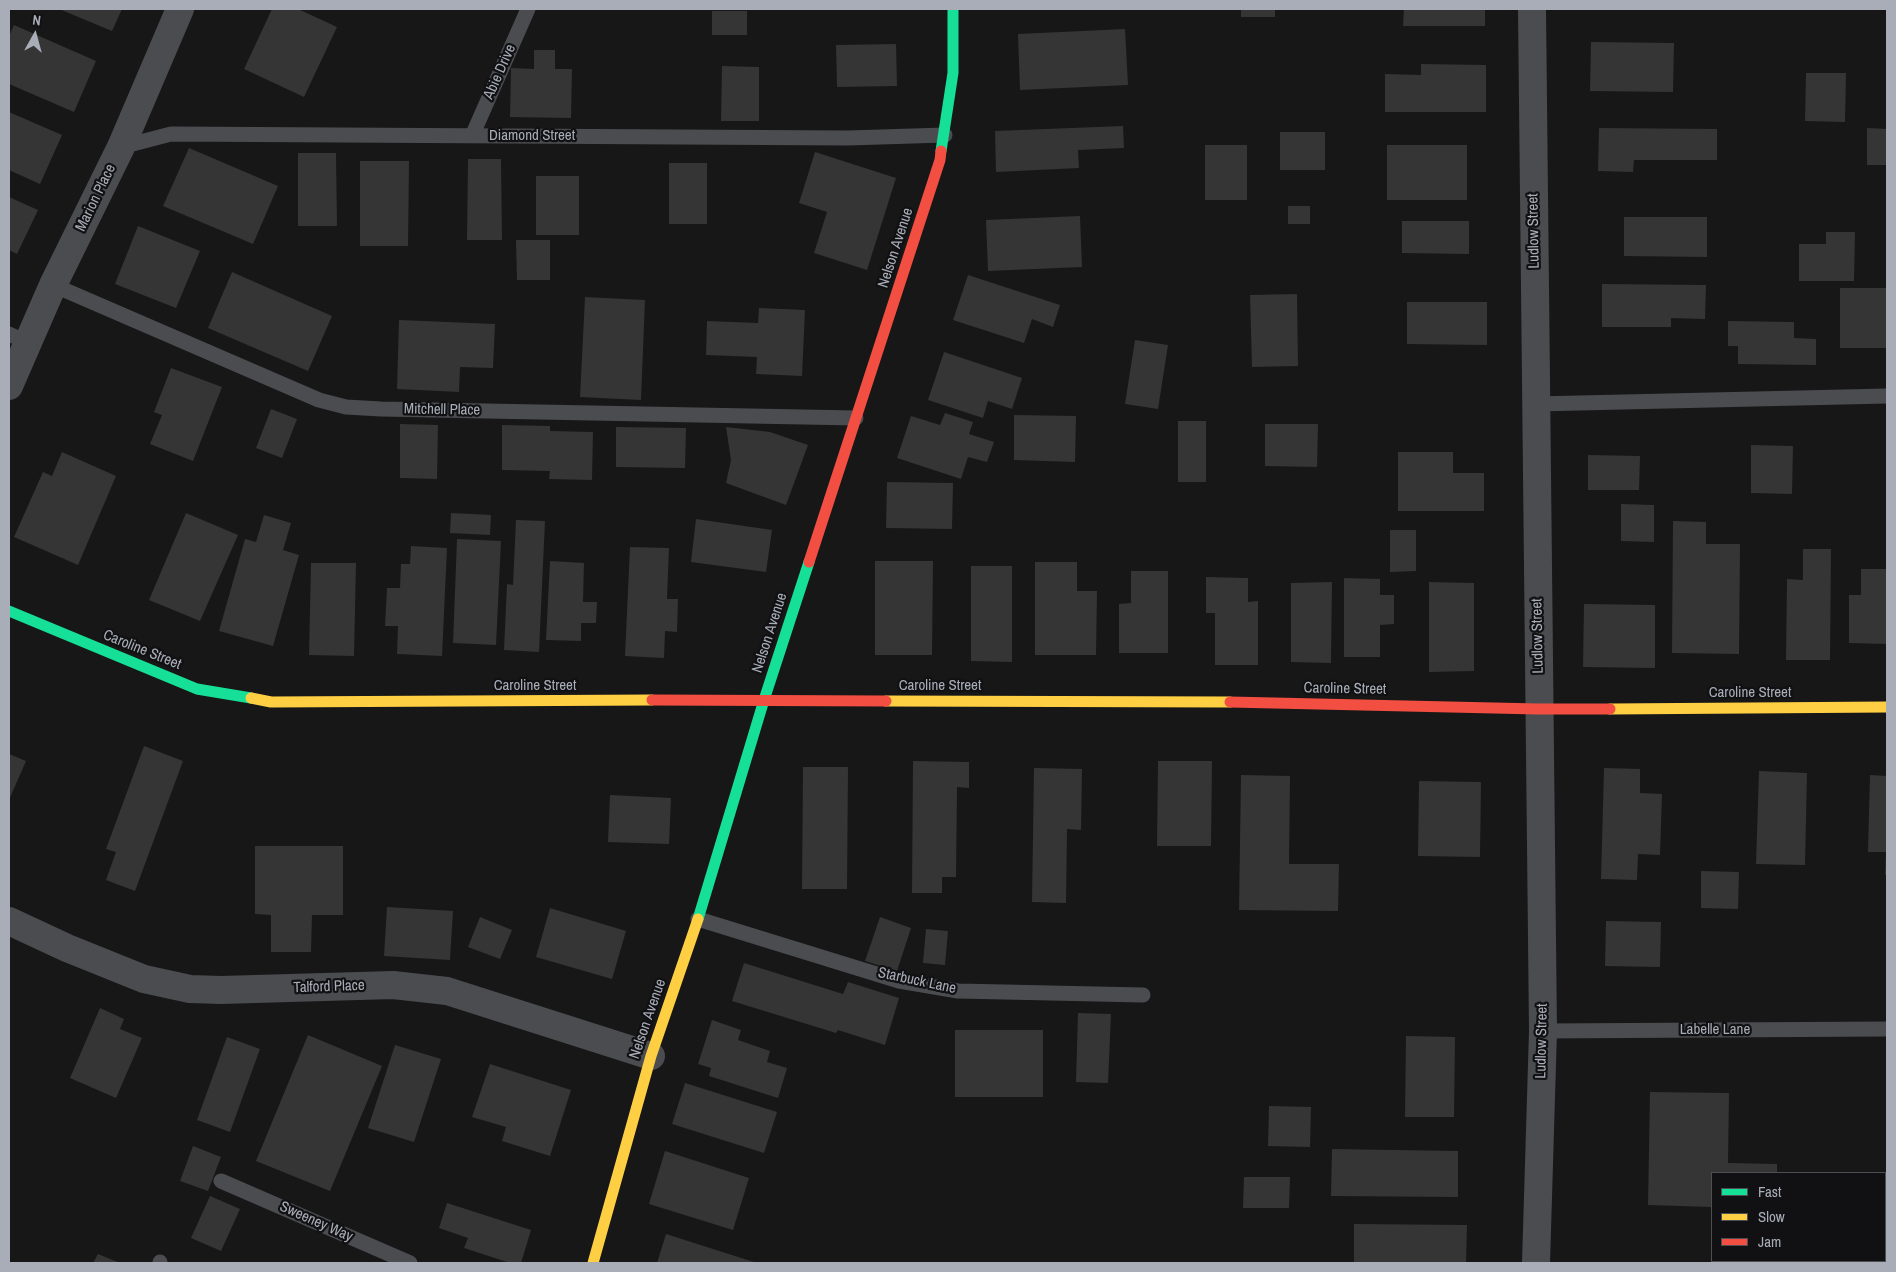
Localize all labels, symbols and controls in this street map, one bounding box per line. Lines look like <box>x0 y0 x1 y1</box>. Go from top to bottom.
north arrow <box>10 10 60 60</box>
text: N <box>32 11 42 30</box>
street label: Abie Drive <box>480 42 520 102</box>
street label: Diamond Street <box>489 127 575 145</box>
street label: Marion Place <box>72 161 120 235</box>
street label: Ludlow Street <box>1524 193 1544 269</box>
street label: Nelson Avenue <box>875 206 917 290</box>
street label: Mitchell Place <box>404 400 480 420</box>
street label: Nelson Avenue <box>749 591 791 675</box>
street label: Ludlow Street <box>1528 598 1548 674</box>
street label: Caroline Street <box>100 626 184 674</box>
street label: Caroline Street <box>494 677 576 695</box>
street label: Caroline Street <box>899 677 981 695</box>
street label: Caroline Street <box>1303 679 1387 699</box>
street label: Caroline Street <box>1709 684 1791 702</box>
street label: Starbuck Lane <box>876 964 958 998</box>
street label: Talford Place <box>293 977 365 997</box>
street label: Nelson Avenue <box>626 977 670 1061</box>
street label: Ludlow Street <box>1532 1003 1552 1079</box>
street label: Labelle Lane <box>1680 1021 1750 1039</box>
legend <box>1711 1172 1886 1262</box>
text: Fast <box>1758 1181 1781 1202</box>
street label: Sweeney Way <box>277 1198 355 1246</box>
text: Slow <box>1758 1206 1785 1227</box>
text: Jam <box>1758 1231 1781 1252</box>

